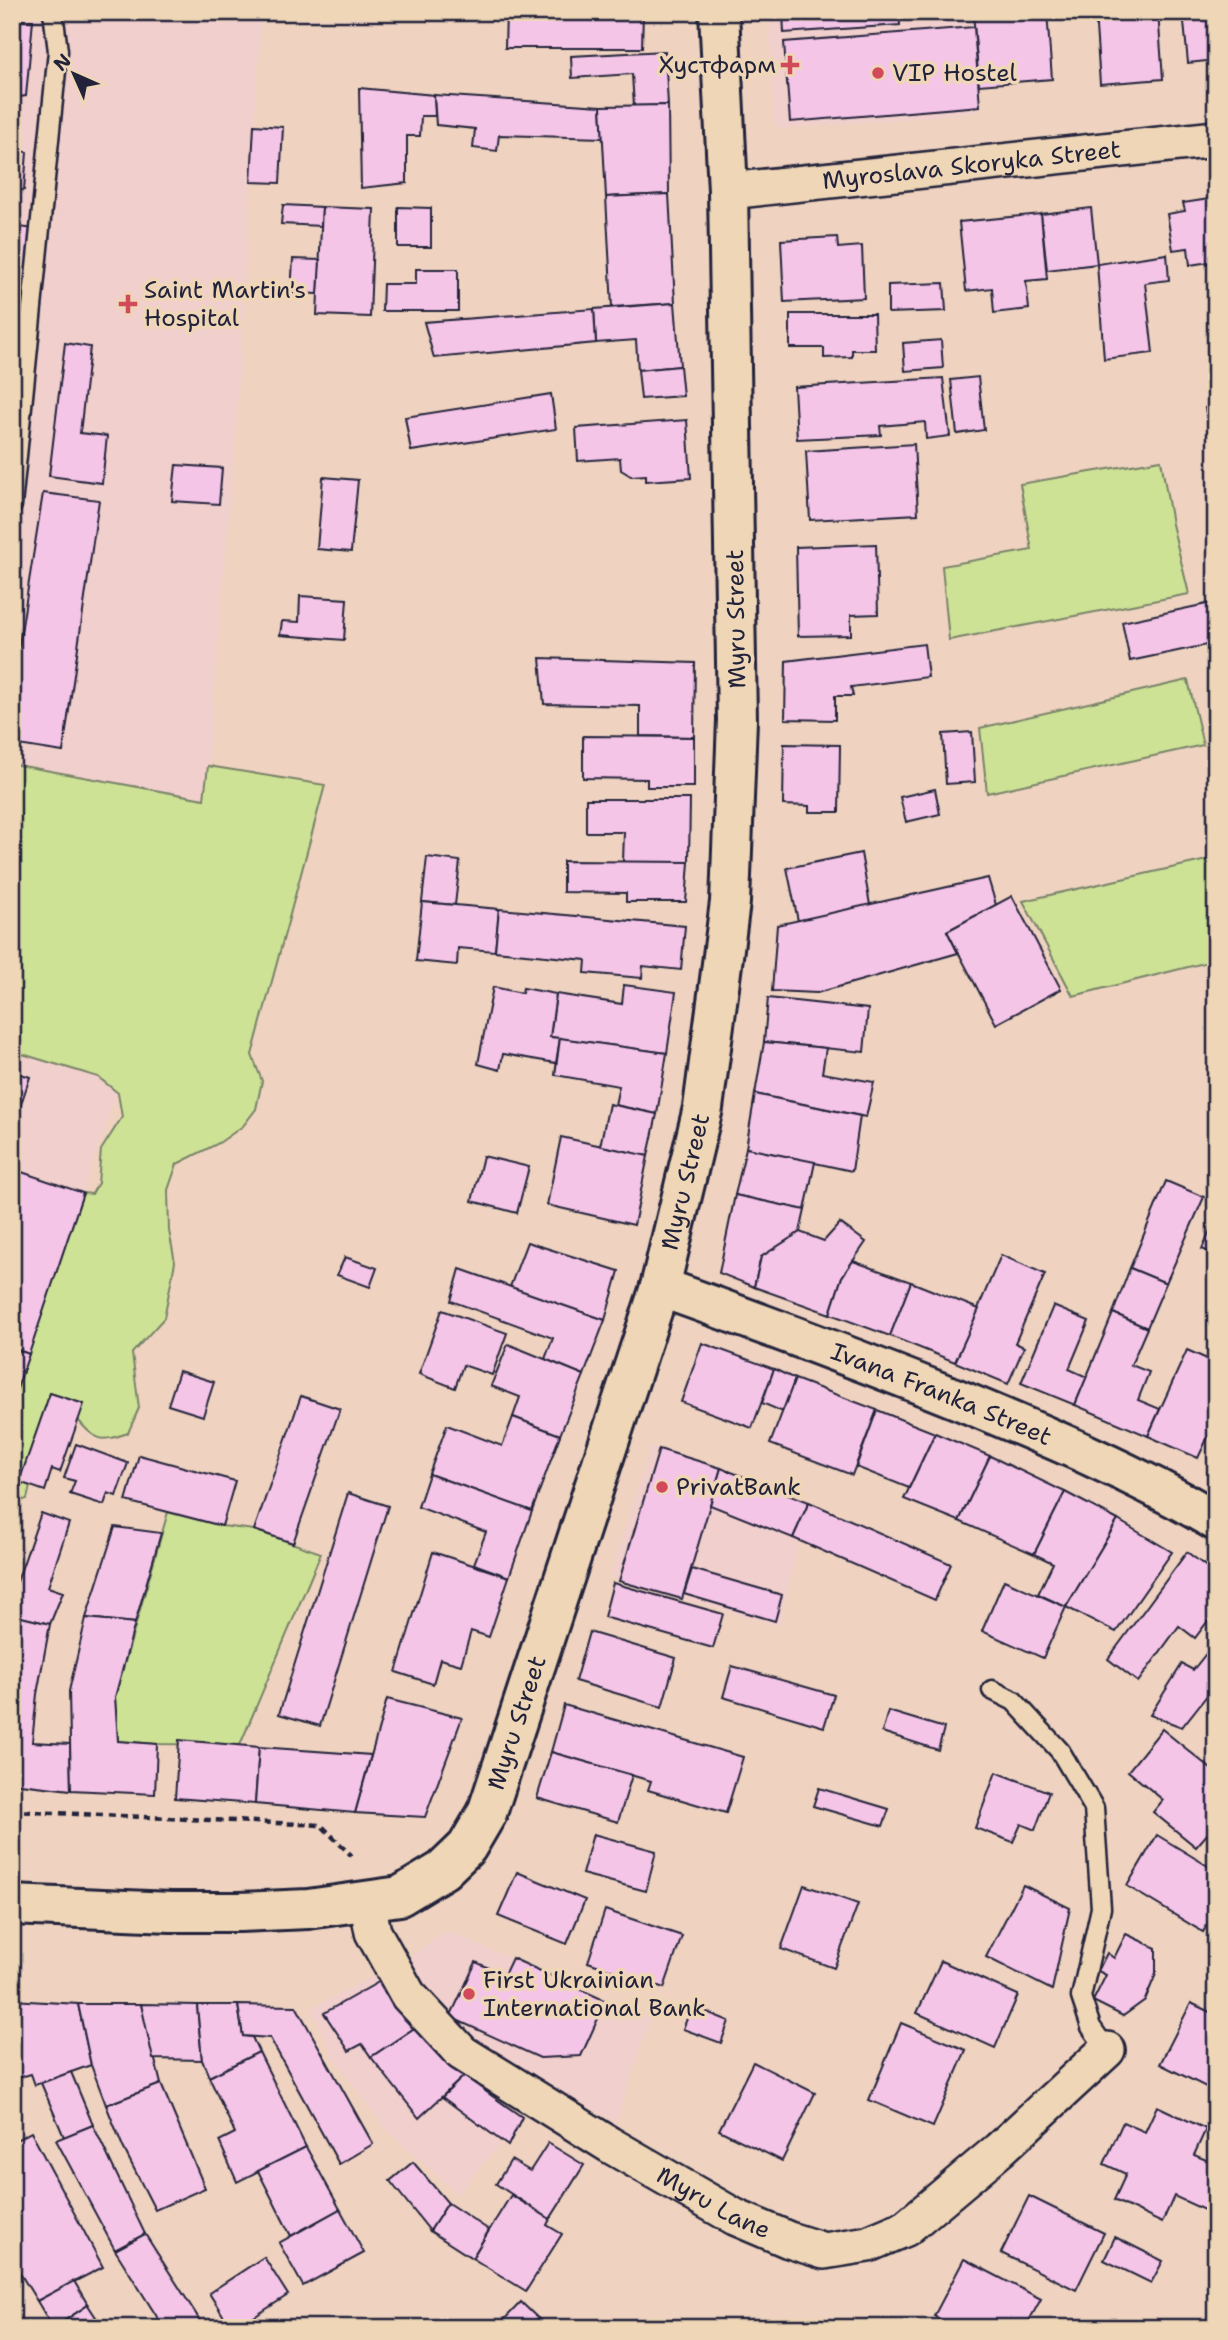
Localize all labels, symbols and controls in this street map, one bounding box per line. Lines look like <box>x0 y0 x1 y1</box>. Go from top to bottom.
north arrow <box>38 38 108 108</box>
text: N <box>48 48 76 76</box>
place label: Хустфарм <box>659 49 776 81</box>
marker: Хустфарм <box>782 57 798 73</box>
place label: VIP Hostel <box>892 57 1018 89</box>
marker: VIP Hostel <box>870 65 886 81</box>
street label: Myroslava Skoryka Street <box>821 133 1123 197</box>
place label: Saint Martin's Hospital <box>144 274 306 334</box>
marker: Saint Martin's Hospital <box>118 294 138 314</box>
street label: Myru Street <box>719 549 753 689</box>
street label: Myru Street <box>653 1110 717 1253</box>
street label: Ivana Franka Street <box>826 1335 1057 1453</box>
place label: PrivatBank <box>676 1471 801 1503</box>
marker: PrivatBank <box>654 1479 670 1495</box>
street label: Myru Street <box>480 1652 554 1794</box>
place label: First Ukrainian International Bank <box>483 1964 706 2024</box>
marker: First Ukrainian International Bank <box>461 1986 477 2002</box>
street label: Myru Lane <box>651 2159 775 2246</box>

